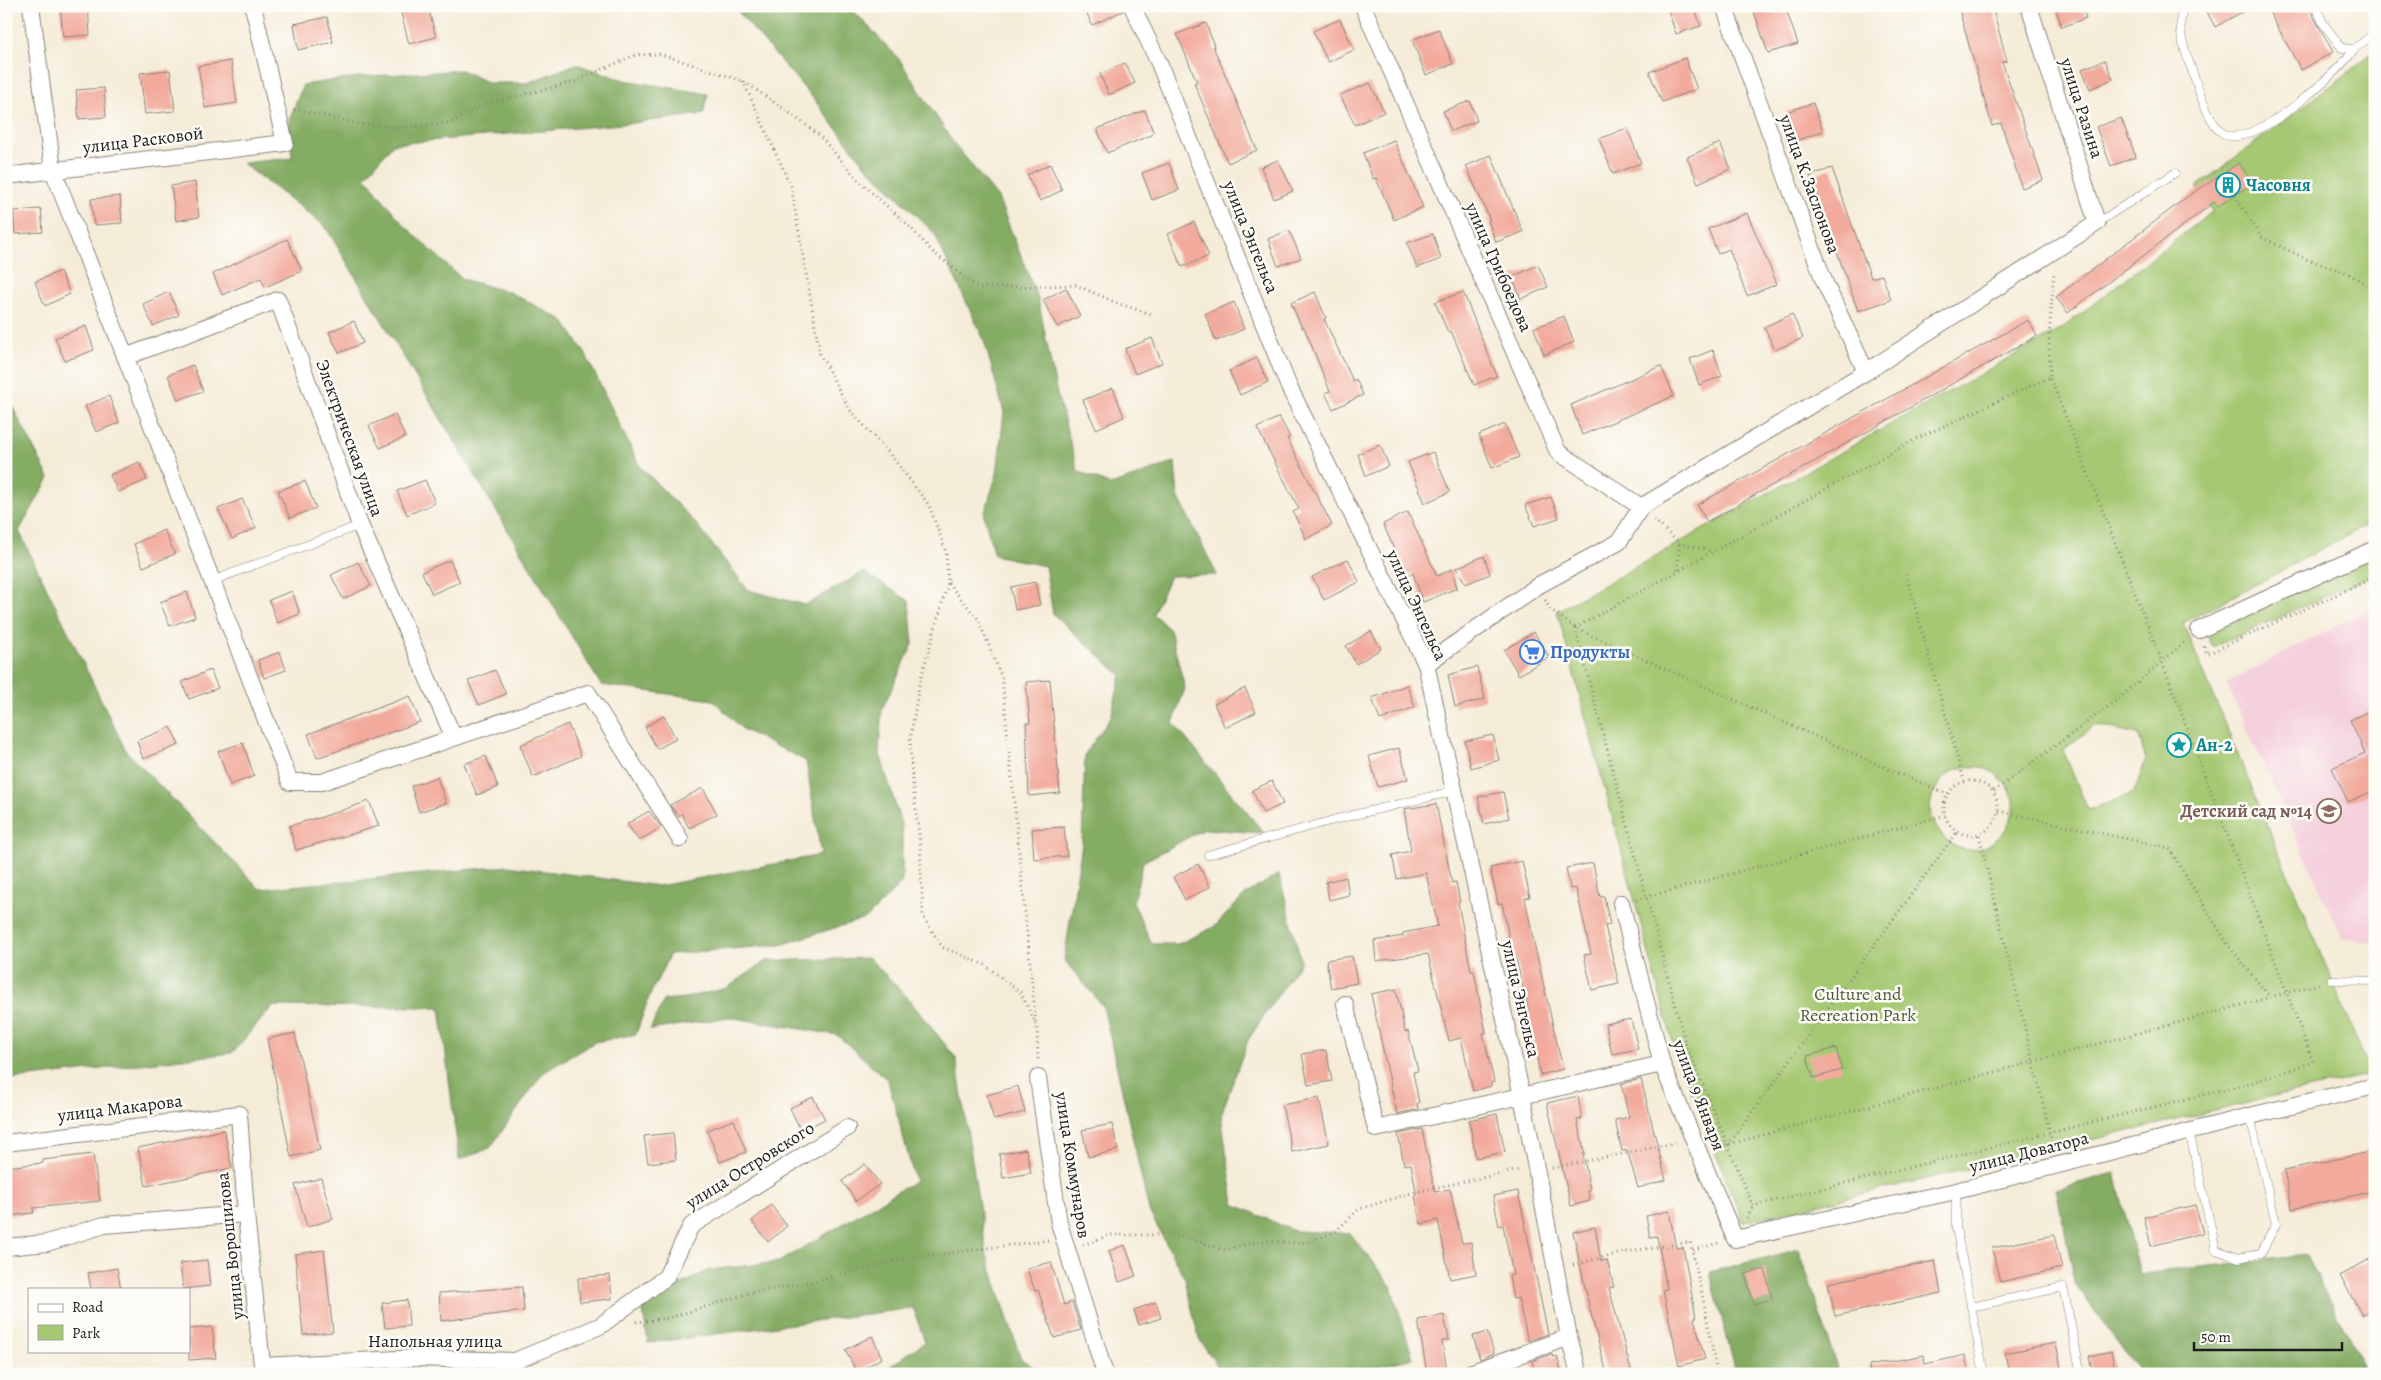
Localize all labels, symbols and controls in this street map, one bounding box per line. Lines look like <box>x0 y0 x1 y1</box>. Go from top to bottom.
street label: улица Разина <box>2054 54 2110 162</box>
street label: улица К.Заслонова <box>1773 110 1847 258</box>
street label: улица Расковой <box>80 121 205 159</box>
building icon: Часовня <box>2215 172 2241 198</box>
place label: Часовня <box>2246 173 2311 197</box>
street label: улица Энгельса <box>1217 176 1285 298</box>
street label: улица Грибоедова <box>1459 198 1539 336</box>
street label: Электрическая улица <box>310 356 390 521</box>
street label: улица Энгельса <box>1380 545 1453 665</box>
supermarket icon: Продукты <box>1519 639 1545 665</box>
place label: Продукты <box>1550 640 1630 664</box>
place icon: Ан-2 <box>2166 732 2192 758</box>
place label: Ан-2 <box>2195 733 2233 757</box>
school or university icon: Детский сад №14 <box>2316 798 2342 824</box>
place label: Детский сад №14 <box>2180 799 2313 823</box>
street label: улица Энгельса <box>1496 937 1546 1061</box>
park label: Culture and Recreation Park <box>1800 982 1916 1027</box>
street label: улица 9 Января <box>1666 1035 1731 1154</box>
street label: улица Макарова <box>55 1088 184 1128</box>
street label: улица Коммунаров <box>1049 1089 1096 1240</box>
street label: улица Островского <box>680 1116 819 1215</box>
street label: улица Доватора <box>1966 1125 2092 1179</box>
street label: улица Ворошилова <box>210 1170 250 1322</box>
legend <box>28 1288 190 1352</box>
text: Road <box>72 1297 104 1317</box>
scale bar <box>2194 1320 2341 1352</box>
text: Park <box>72 1323 101 1343</box>
text: 50 m <box>2201 1327 2231 1347</box>
street label: Напольная улица <box>368 1329 503 1353</box>

